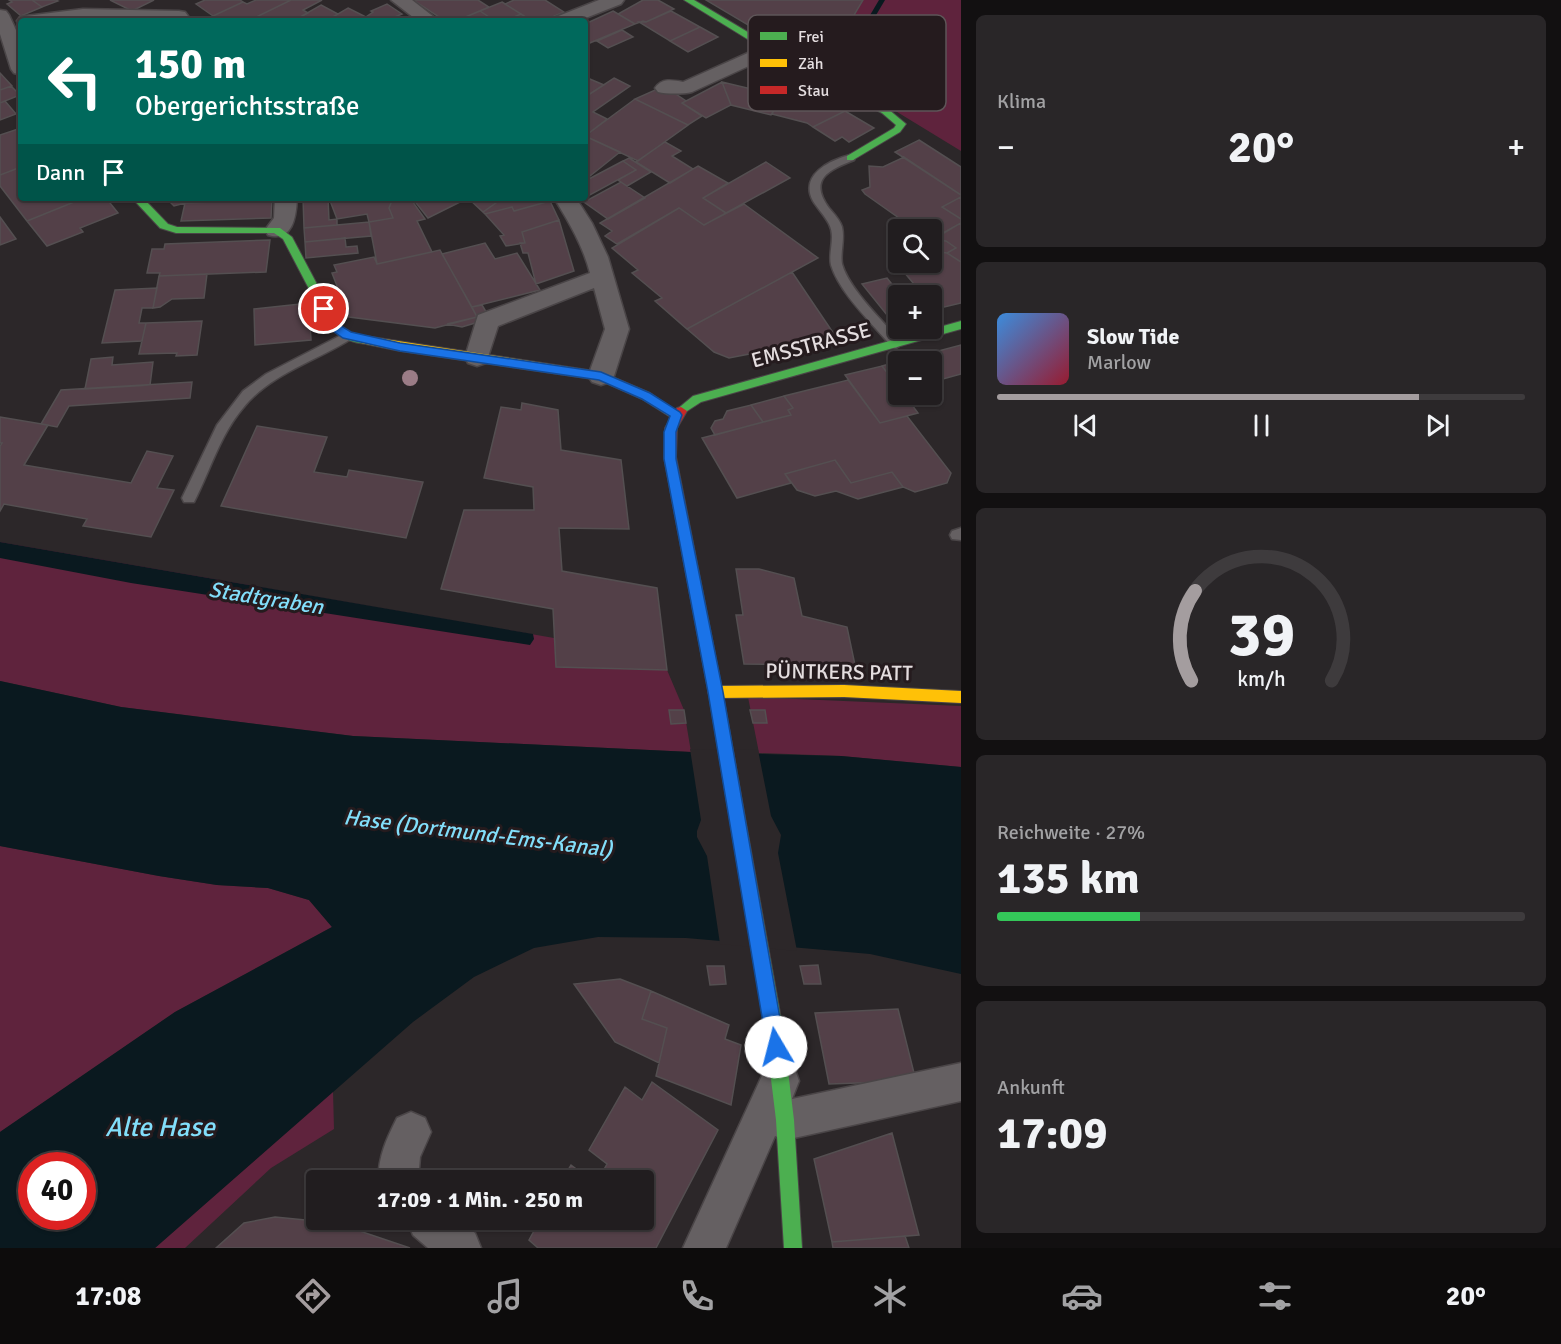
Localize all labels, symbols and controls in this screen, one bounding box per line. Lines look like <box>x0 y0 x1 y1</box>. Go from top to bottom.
legend <box>748 15 946 111</box>
text: Frei <box>798 27 824 47</box>
text: 150 m <box>135 39 246 90</box>
icon: left <box>36 42 114 120</box>
text: Zäh <box>798 54 824 74</box>
text: Stau <box>798 81 829 101</box>
text: Klima <box>997 89 1046 114</box>
text: Obergerichtsstraße <box>135 90 360 123</box>
text: 20° <box>1228 120 1294 175</box>
text: − <box>997 127 1015 168</box>
text: + <box>1507 127 1525 168</box>
icon: arrive <box>97 156 130 189</box>
text: Dann <box>36 159 85 186</box>
map controls <box>888 219 942 405</box>
button: search <box>888 219 942 273</box>
pin <box>298 283 349 334</box>
button: + <box>888 285 942 339</box>
icon: arrive <box>307 292 340 325</box>
street label: EMSSTRASSE <box>748 317 874 373</box>
text: Slow Tide <box>1087 323 1179 350</box>
text: Marlow <box>1087 350 1151 375</box>
button: − <box>888 351 942 405</box>
icon: previous <box>1069 409 1102 442</box>
icon: pause <box>1245 409 1278 442</box>
icon: next <box>1421 409 1454 442</box>
water label: Stadtgraben <box>207 576 326 621</box>
text: 39 <box>1227 596 1295 673</box>
street label: PÜNTKERS PATT <box>765 658 914 686</box>
text: km/h <box>1237 666 1285 692</box>
water label: Hase (Dortmund-Ems-Kanal) <box>342 803 614 863</box>
text: Reichweite · 27% <box>997 820 1145 845</box>
text: 135 km <box>997 851 1140 906</box>
position arrow <box>744 1015 808 1079</box>
text: Ankunft <box>997 1075 1065 1100</box>
text: 17:09 <box>997 1106 1107 1161</box>
water label: Alte Hase <box>105 1111 216 1144</box>
speed limit sign: 40 <box>18 1152 96 1230</box>
text: 17:09 · 1 Min. · 250 m <box>377 1186 583 1213</box>
icon: directions <box>292 1275 334 1317</box>
icon: music <box>484 1275 526 1317</box>
icon: phone <box>676 1275 718 1317</box>
icon: climate <box>869 1275 911 1317</box>
icon: car <box>1061 1275 1103 1317</box>
icon: filters <box>1254 1275 1296 1317</box>
text: 17:08 <box>75 1280 141 1313</box>
text: 20° <box>1446 1280 1486 1313</box>

